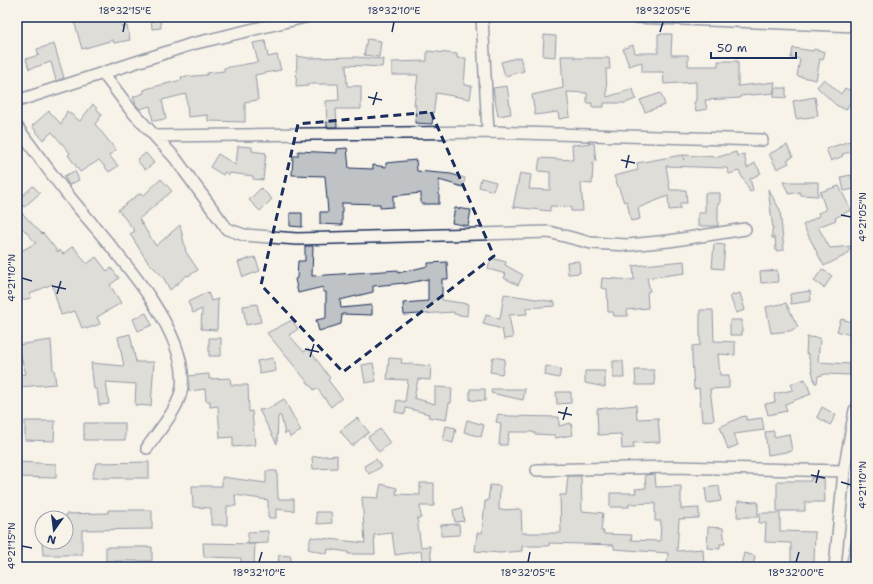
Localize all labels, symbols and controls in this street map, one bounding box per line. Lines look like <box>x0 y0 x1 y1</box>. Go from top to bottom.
text: 18°32'15"E <box>99 4 151 17</box>
text: 18°32'10"E <box>367 4 421 17</box>
text: 18°32'05"E <box>636 4 690 17</box>
scale bar <box>711 34 796 60</box>
text: 50 m <box>717 40 747 56</box>
text: 4°21'05"N <box>856 192 869 242</box>
text: 4°21'10"N <box>5 254 18 302</box>
text: 4°21'10"N <box>856 461 869 509</box>
north arrow <box>34 510 74 550</box>
text: 4°21'15"N <box>5 522 18 570</box>
text: N <box>45 531 58 548</box>
text: 18°32'10"E <box>232 566 286 579</box>
text: 18°32'05"E <box>501 566 555 579</box>
text: 18°32'00"E <box>768 566 824 579</box>

